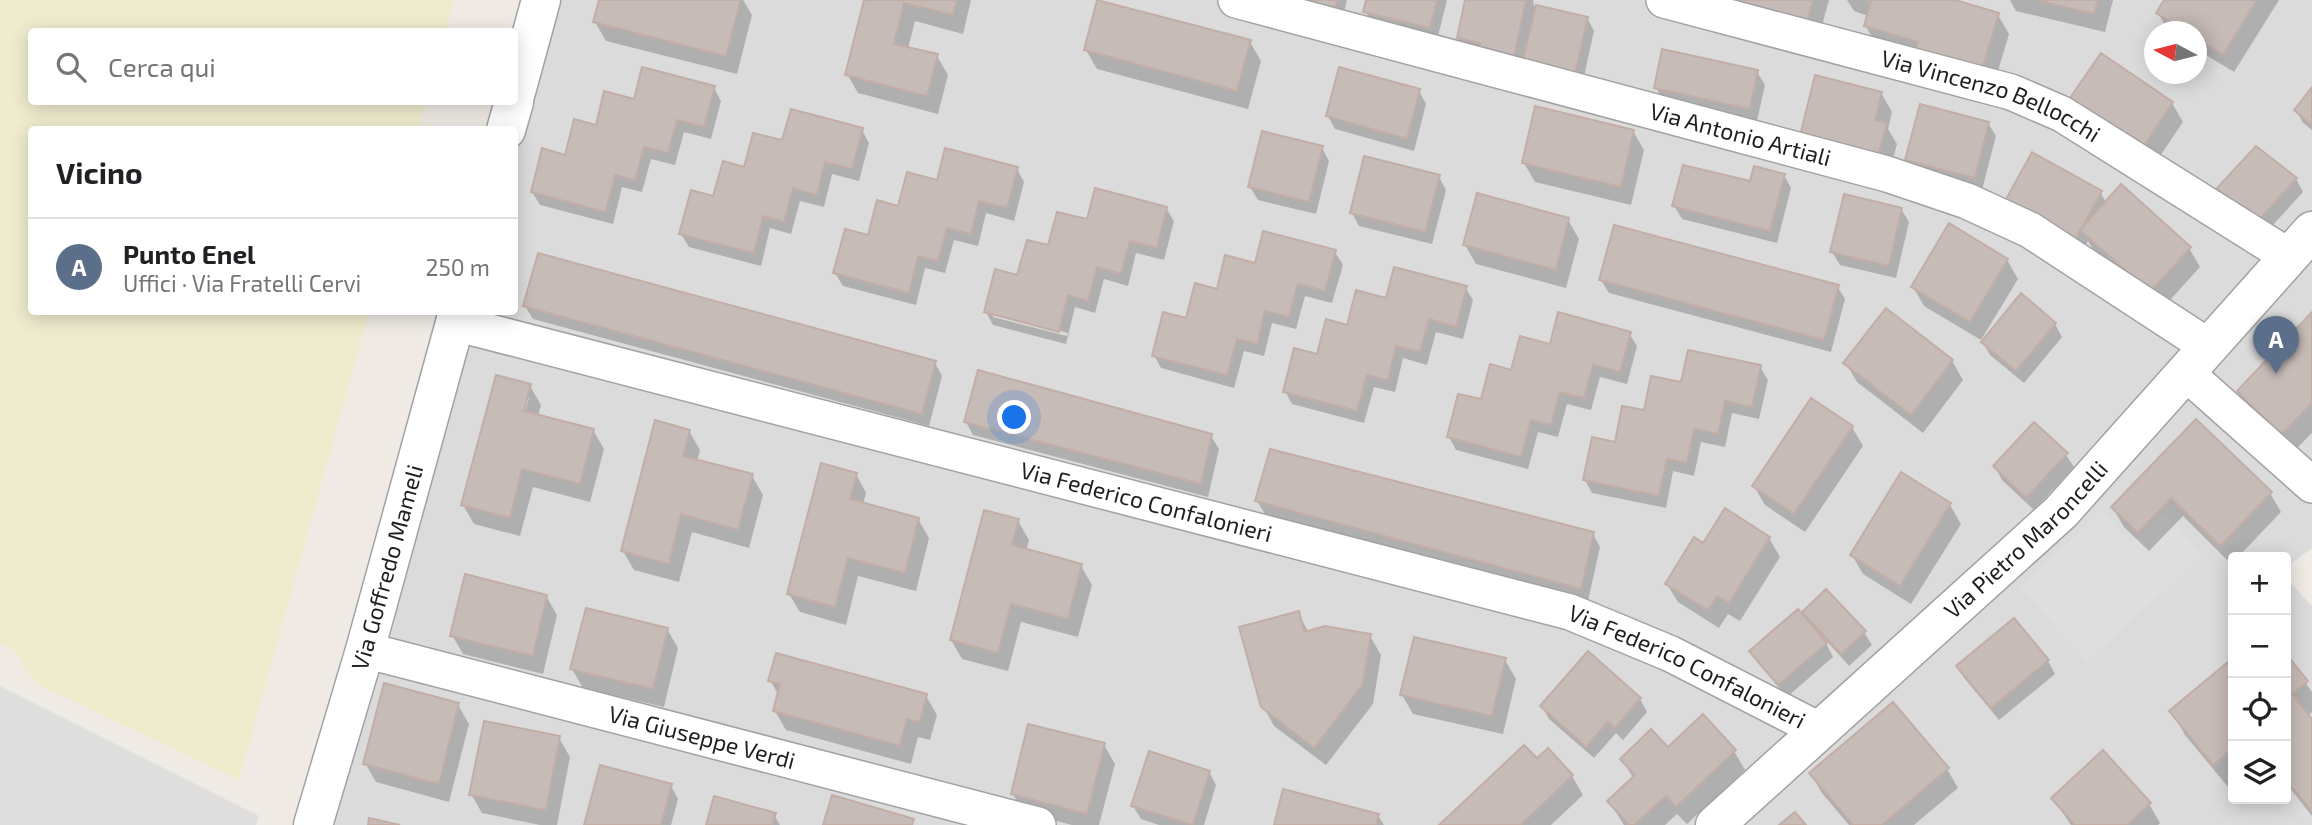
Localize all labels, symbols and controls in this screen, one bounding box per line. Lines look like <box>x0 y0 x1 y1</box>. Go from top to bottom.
north arrow <box>2144 21 2207 84</box>
search box <box>28 28 518 105</box>
street label: Via Vincenzo Bellocchi <box>1878 43 2106 148</box>
icon: search <box>52 48 90 86</box>
text: Cerca qui <box>108 51 216 82</box>
street label: Via Antonio Artiali <box>1647 96 1834 171</box>
text: Vicino <box>56 154 143 190</box>
text: Punto Enel <box>123 238 256 269</box>
text: A <box>71 253 87 281</box>
text: 250 m <box>426 253 490 281</box>
text: Uffici · Via Fratelli Cervi <box>123 269 361 297</box>
pin: A <box>2253 316 2299 374</box>
your location <box>997 400 1031 434</box>
street label: Via Federico Confalonieri <box>1018 455 1275 547</box>
street label: Via Pietro Maroncelli <box>1938 455 2113 624</box>
street label: Via Goffredo Mameli <box>345 461 428 673</box>
map controls <box>2228 552 2291 804</box>
button: + <box>2228 552 2291 615</box>
street label: Via Federico Confalonieri <box>1565 598 1811 734</box>
button: − <box>2228 615 2291 678</box>
button: locate <box>2228 678 2291 741</box>
street label: Via Giuseppe Verdi <box>606 699 798 774</box>
button: layers <box>2228 741 2291 804</box>

